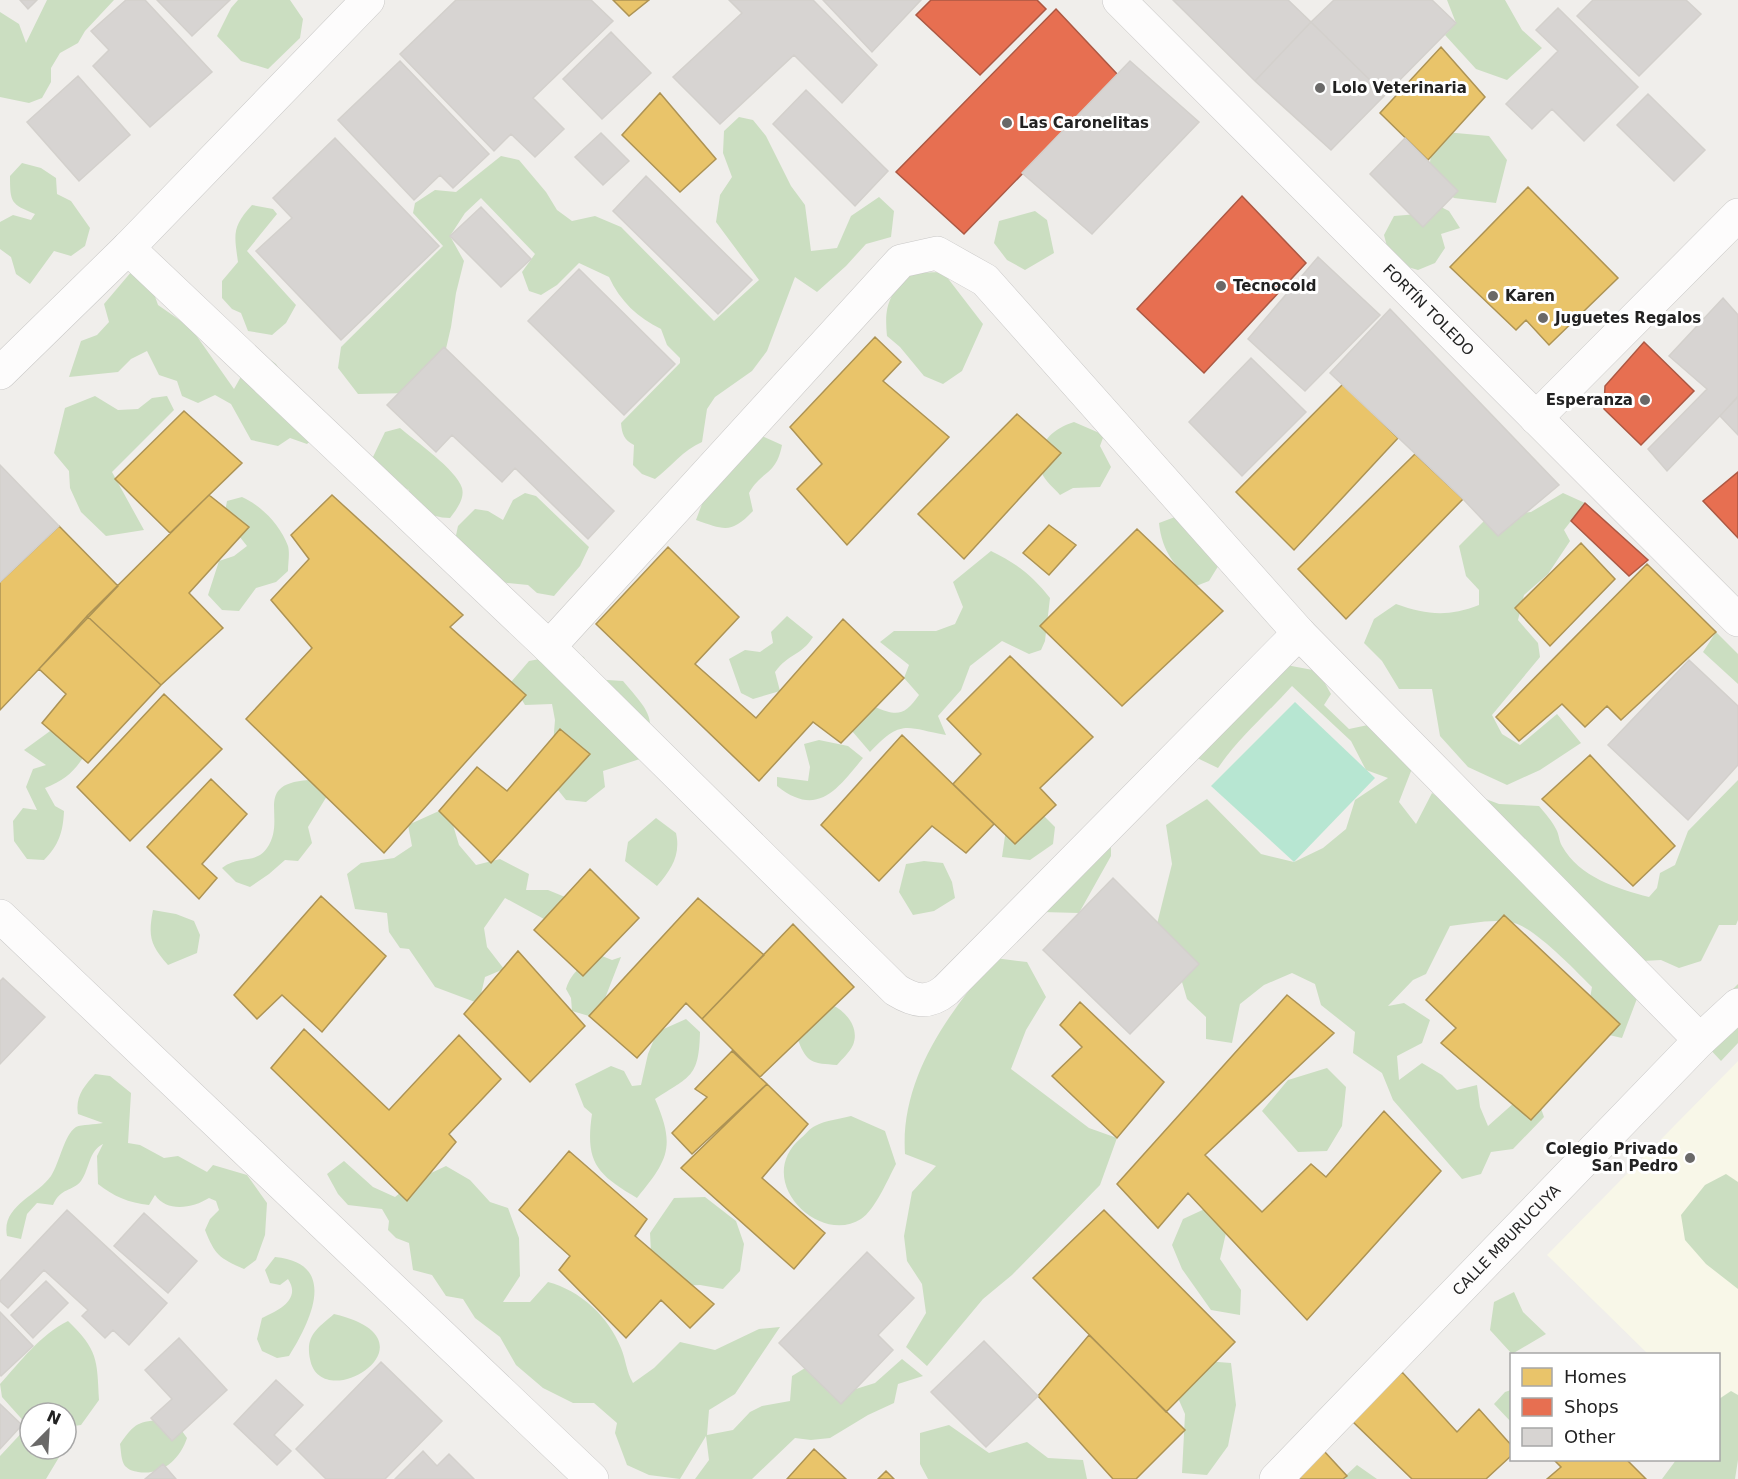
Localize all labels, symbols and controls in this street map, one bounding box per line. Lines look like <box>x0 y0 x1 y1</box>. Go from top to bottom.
place label: Lolo Veterinaria <box>1332 79 1467 97</box>
marker: Lolo Veterinaria <box>1313 81 1327 95</box>
place label: Las Caronelitas <box>1019 114 1149 132</box>
marker: Las Caronelitas <box>1000 116 1014 130</box>
street label: FORTÍN TOLEDO <box>1379 261 1478 359</box>
place label: Tecnocold <box>1233 277 1316 295</box>
marker: Tecnocold <box>1214 279 1228 293</box>
place label: Karen <box>1505 287 1555 305</box>
marker: Karen <box>1486 289 1500 303</box>
place label: Juguetes Regalos <box>1554 309 1701 327</box>
marker: Juguetes Regalos <box>1536 311 1550 325</box>
place label: Esperanza <box>1546 391 1633 409</box>
marker: Esperanza <box>1638 393 1652 407</box>
place label: Colegio Privado San Pedro <box>1545 1140 1678 1175</box>
marker: Colegio Privado San Pedro <box>1683 1151 1697 1165</box>
street label: CALLE MBURUCUYA <box>1449 1181 1565 1299</box>
legend <box>1510 1353 1720 1461</box>
text: Homes <box>1564 1366 1627 1387</box>
text: Shops <box>1564 1396 1619 1417</box>
north arrow <box>18 1401 78 1461</box>
text: N <box>44 1406 64 1429</box>
text: Other <box>1564 1426 1616 1447</box>

